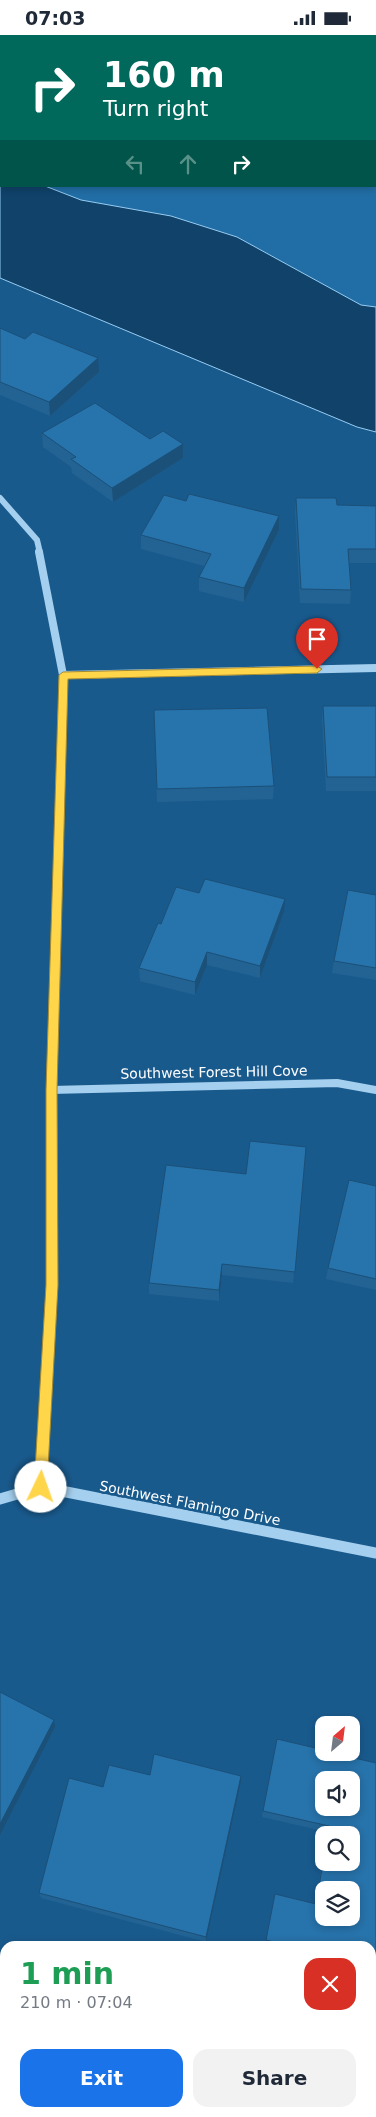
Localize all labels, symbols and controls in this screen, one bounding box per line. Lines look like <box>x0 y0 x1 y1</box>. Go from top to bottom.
text: 07:03 <box>25 7 85 29</box>
icon: right <box>20 55 85 120</box>
text: 160 m <box>103 55 225 95</box>
text: Turn right <box>103 96 208 121</box>
icon: left <box>121 150 149 178</box>
icon: ahead <box>174 150 202 178</box>
icon: right <box>227 150 255 178</box>
pin <box>296 618 338 669</box>
icon: arrive <box>303 625 331 653</box>
street label: Southwest Forest Hill Cove <box>120 1062 308 1082</box>
position arrow <box>14 1460 66 1512</box>
street label: Southwest Flamingo Drive <box>98 1478 282 1528</box>
north arrow <box>315 1716 360 1761</box>
map controls <box>315 1716 360 1926</box>
button: sound <box>315 1771 360 1816</box>
button: search <box>315 1826 360 1871</box>
button: layers <box>315 1881 360 1926</box>
text: 1 min <box>20 1956 114 1991</box>
button: close <box>304 1958 356 2010</box>
text: 210 m · 07:04 <box>20 1993 133 2012</box>
button: Exit <box>20 2049 183 2107</box>
button: Share <box>193 2049 356 2107</box>

